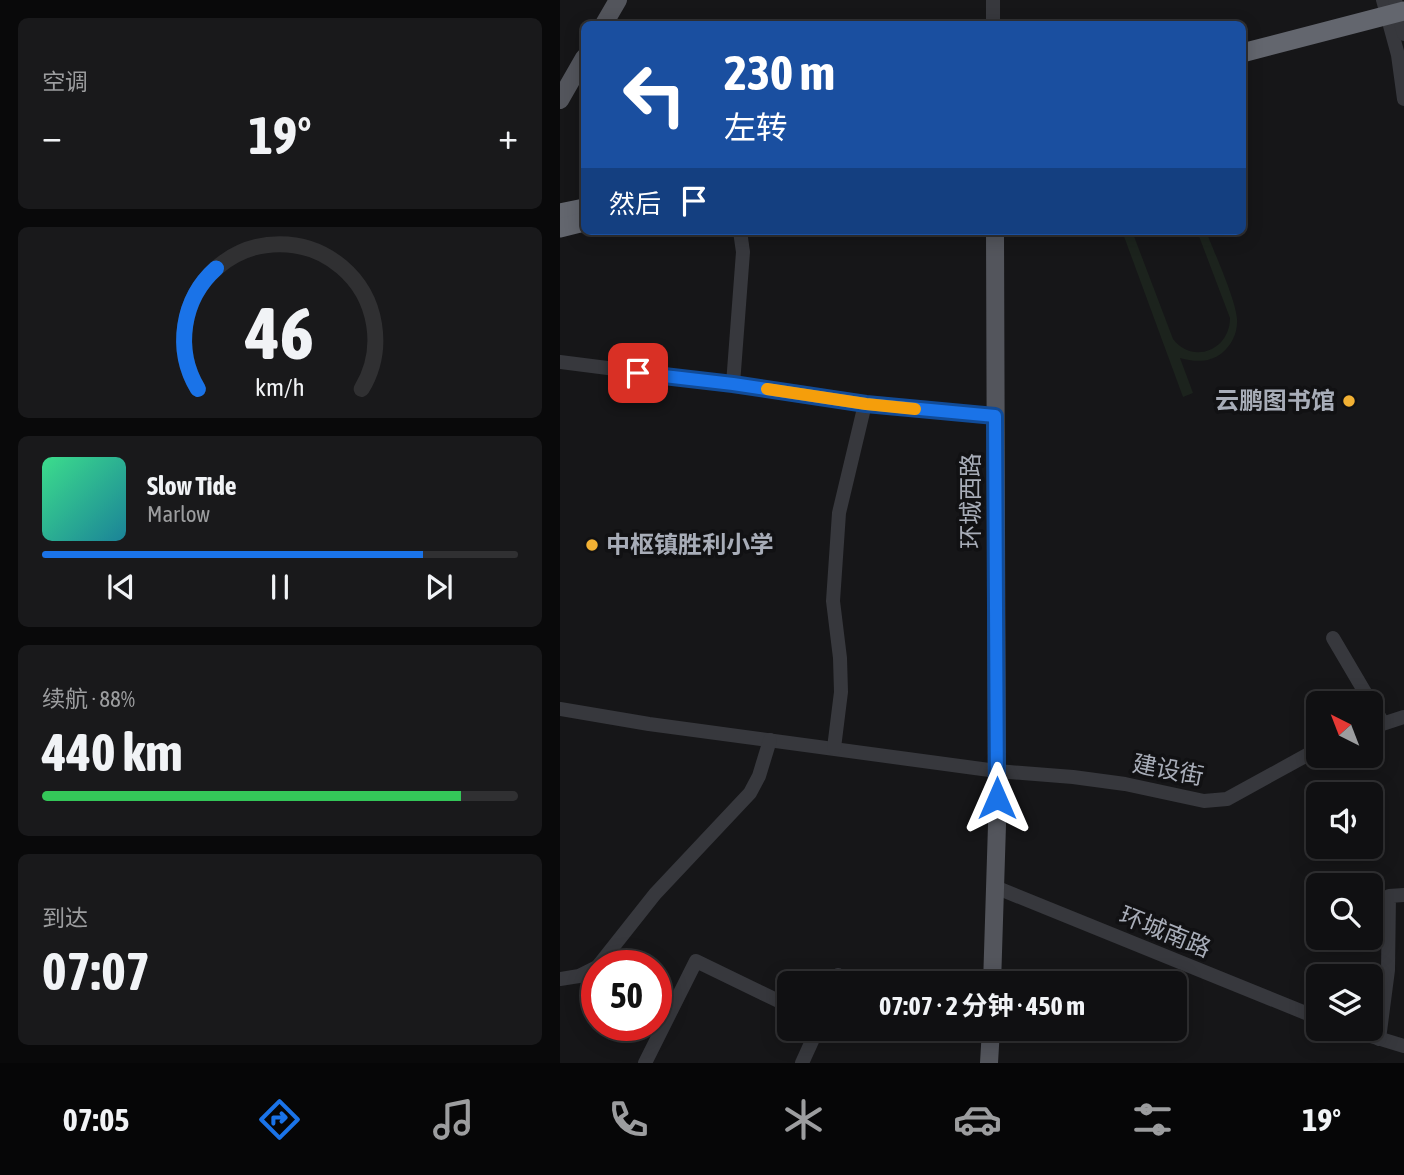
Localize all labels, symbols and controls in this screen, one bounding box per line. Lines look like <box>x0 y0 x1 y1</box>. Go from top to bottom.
text: 230 m <box>724 44 835 100</box>
icon: left <box>609 49 700 140</box>
text: 空调 <box>42 69 88 95</box>
text: 19° <box>248 105 312 165</box>
text: 左转 <box>724 109 788 146</box>
text: − <box>42 114 62 157</box>
text: + <box>498 114 518 157</box>
icon: arrive <box>675 182 713 220</box>
text: 然后 <box>609 189 661 219</box>
text: 46 <box>245 291 314 374</box>
pin <box>608 343 668 403</box>
icon: arrive <box>619 354 657 392</box>
text: km/h <box>255 372 305 400</box>
place label: 云鹏图书馆 <box>1215 387 1335 414</box>
marker: 云鹏图书馆 <box>1341 393 1357 409</box>
street label: 环城西路 <box>957 453 984 549</box>
text: Slow Tide <box>147 471 237 501</box>
text: Marlow <box>147 501 210 527</box>
place label: 中枢镇胜利小学 <box>606 531 774 558</box>
marker: 中枢镇胜利小学 <box>584 537 600 553</box>
icon: previous <box>102 568 140 606</box>
icon: pause <box>261 568 299 606</box>
icon: next <box>420 568 458 606</box>
text: 续航 · 88% <box>42 686 135 712</box>
north arrow <box>1306 691 1382 768</box>
map controls <box>1306 691 1383 1041</box>
text: 440 km <box>42 722 183 782</box>
street label: 建设街 <box>1130 749 1206 790</box>
position arrow <box>960 761 1034 835</box>
button: sound <box>1306 782 1383 859</box>
button: search <box>1306 873 1383 950</box>
street label: 环城南路 <box>1116 901 1215 962</box>
text: 到达 <box>42 905 88 931</box>
text: 07:07 <box>42 941 150 1001</box>
speed limit sign: 50 <box>581 950 672 1041</box>
button: layers <box>1306 964 1383 1041</box>
text: 07:07 · 2 分钟 · 450 m <box>879 991 1085 1021</box>
icon: directions <box>255 1095 304 1144</box>
icon: music <box>429 1095 478 1144</box>
icon: phone <box>604 1095 653 1144</box>
icon: climate <box>779 1095 828 1144</box>
icon: car <box>953 1095 1002 1144</box>
icon: filters <box>1128 1095 1177 1144</box>
text: 07:05 <box>63 1101 129 1138</box>
text: 19° <box>1302 1101 1341 1138</box>

